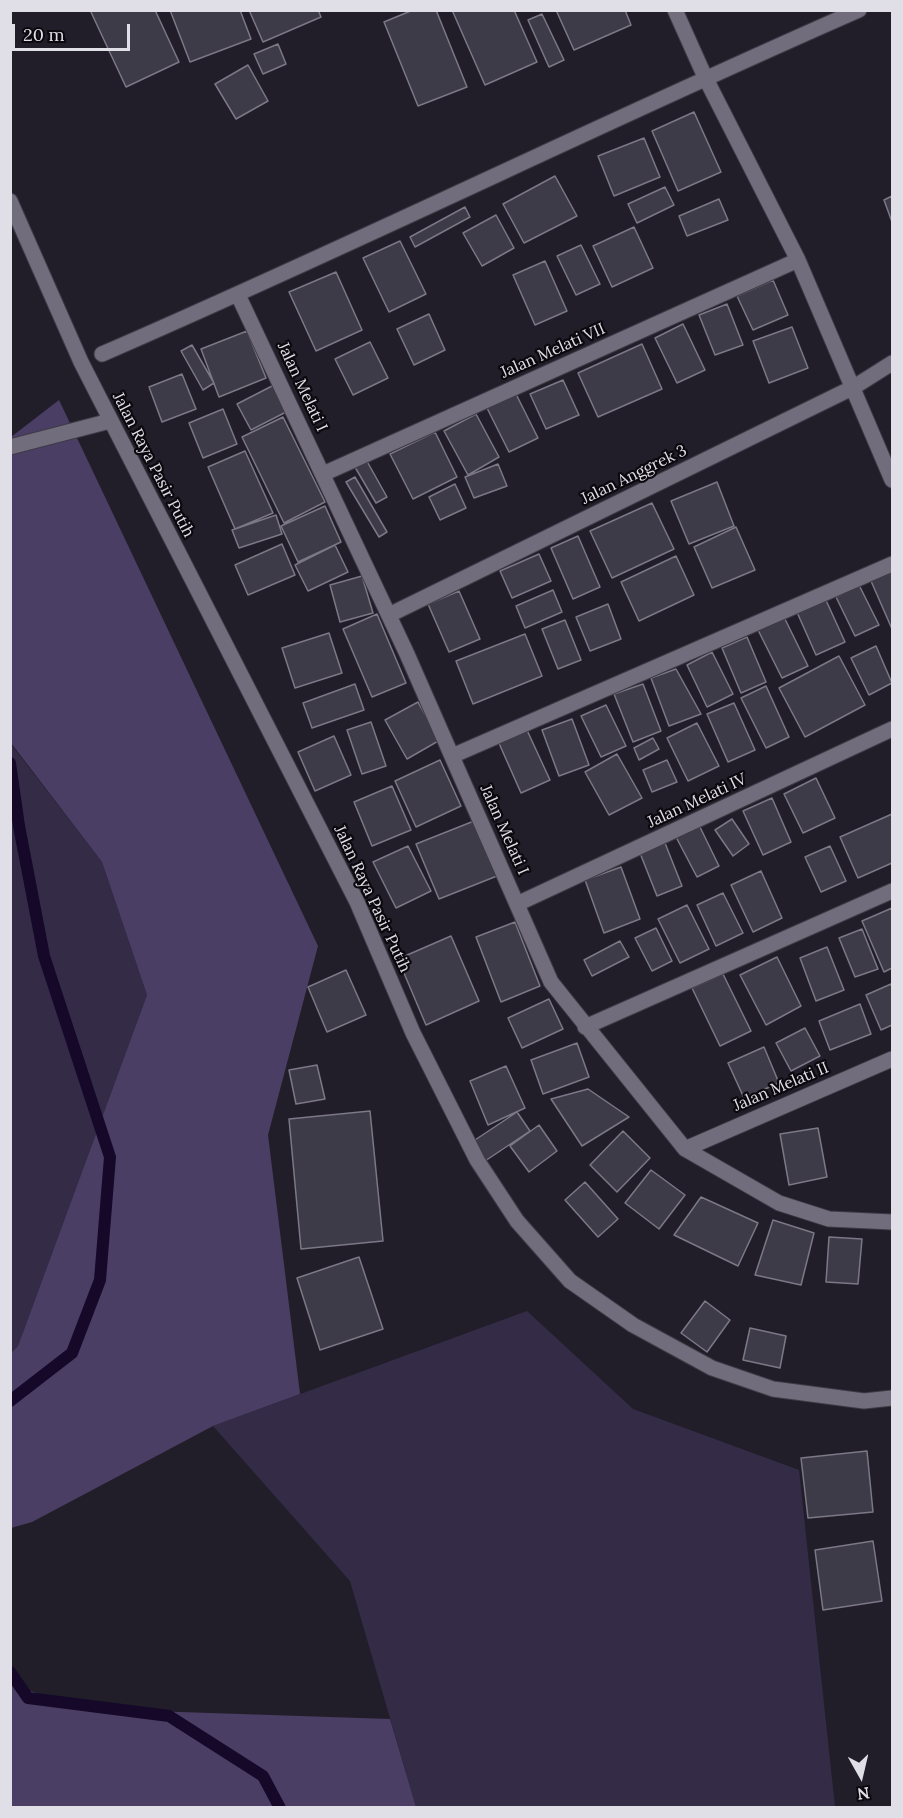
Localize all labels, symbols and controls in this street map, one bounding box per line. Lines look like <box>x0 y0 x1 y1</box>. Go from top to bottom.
scale bar <box>15 12 134 50</box>
text: 20 m <box>23 23 65 46</box>
street label: Jalan Melati VII <box>498 319 608 383</box>
street label: Jalan Melati I <box>273 339 331 435</box>
street label: Jalan Raya Pasir Putih <box>108 389 198 541</box>
street label: Jalan Anggrek 3 <box>578 441 690 509</box>
street label: Jalan Melati IV <box>644 770 750 832</box>
street label: Jalan Melati I <box>476 782 532 878</box>
street label: Jalan Raya Pasir Putih <box>329 822 415 976</box>
street label: Jalan Melati II <box>730 1058 832 1116</box>
north arrow <box>831 1746 891 1806</box>
text: N <box>856 1783 871 1805</box>

